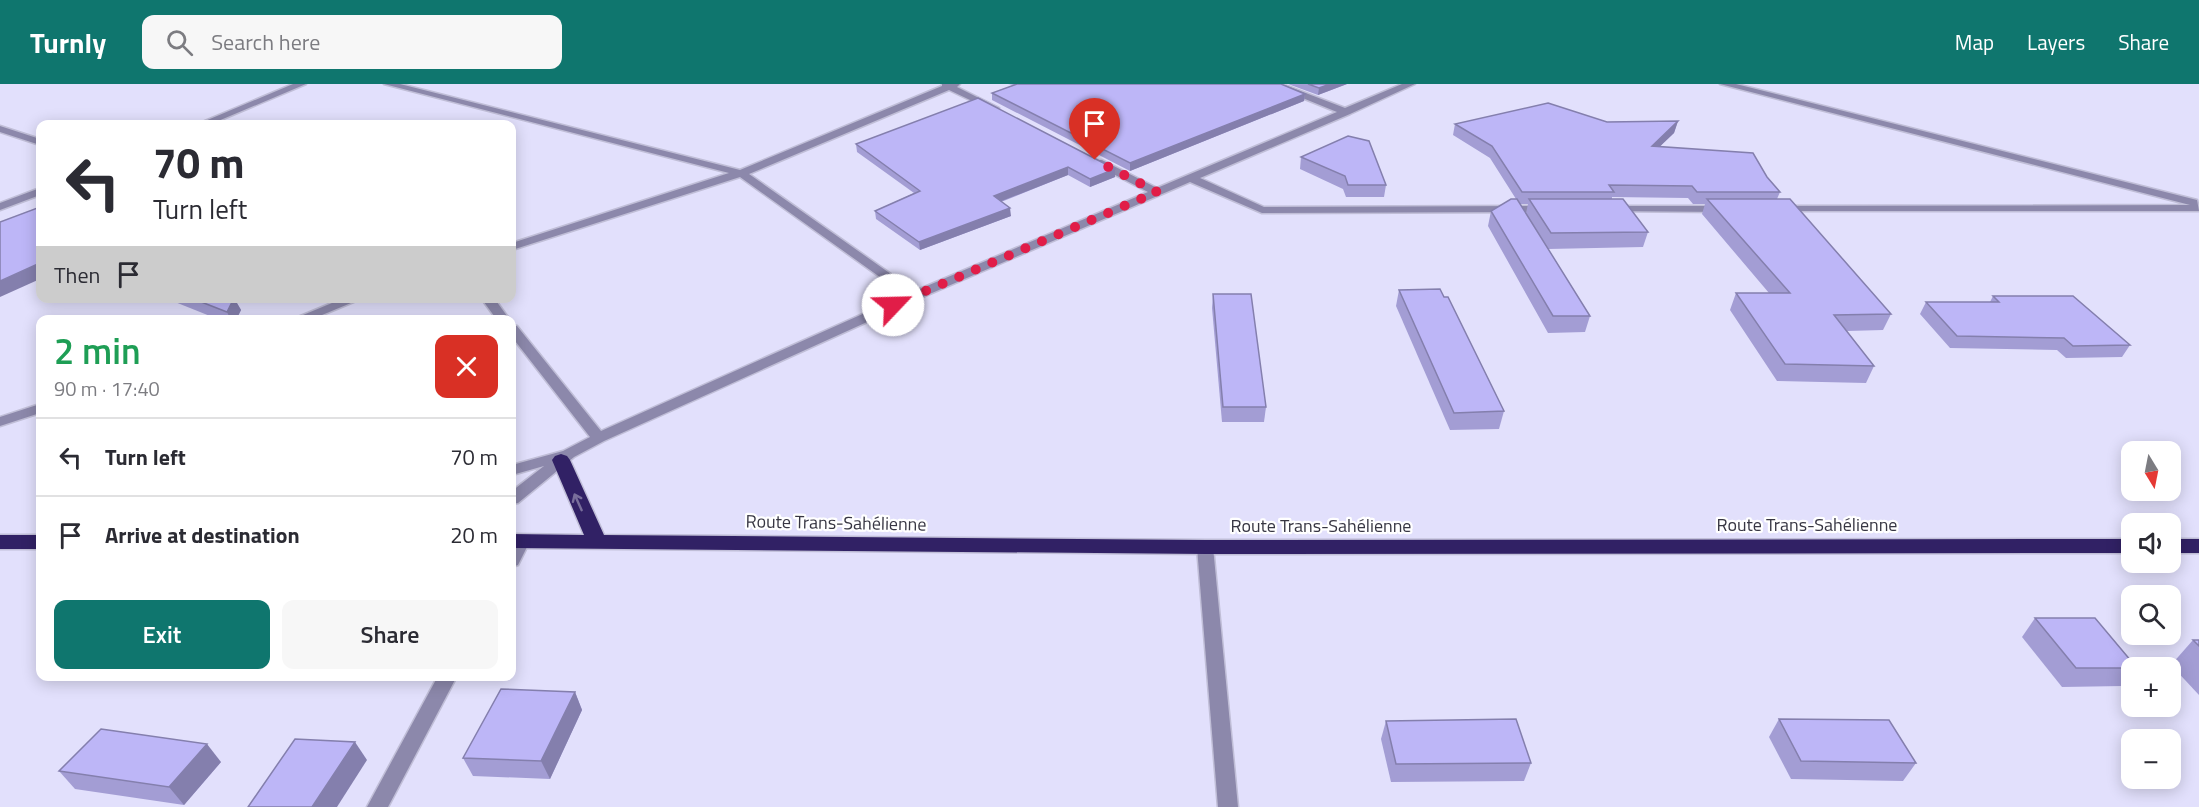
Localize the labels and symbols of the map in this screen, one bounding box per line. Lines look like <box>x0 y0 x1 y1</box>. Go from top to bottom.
pin <box>1069 98 1120 160</box>
position arrow <box>861 273 925 337</box>
north arrow <box>2121 441 2181 501</box>
one-way arrow <box>571 493 583 511</box>
street label: Route Trans-Sahélienne <box>745 507 927 538</box>
street label: Route Trans-Sahélienne <box>1717 511 1897 538</box>
street label: Route Trans-Sahélienne <box>1231 512 1411 539</box>

